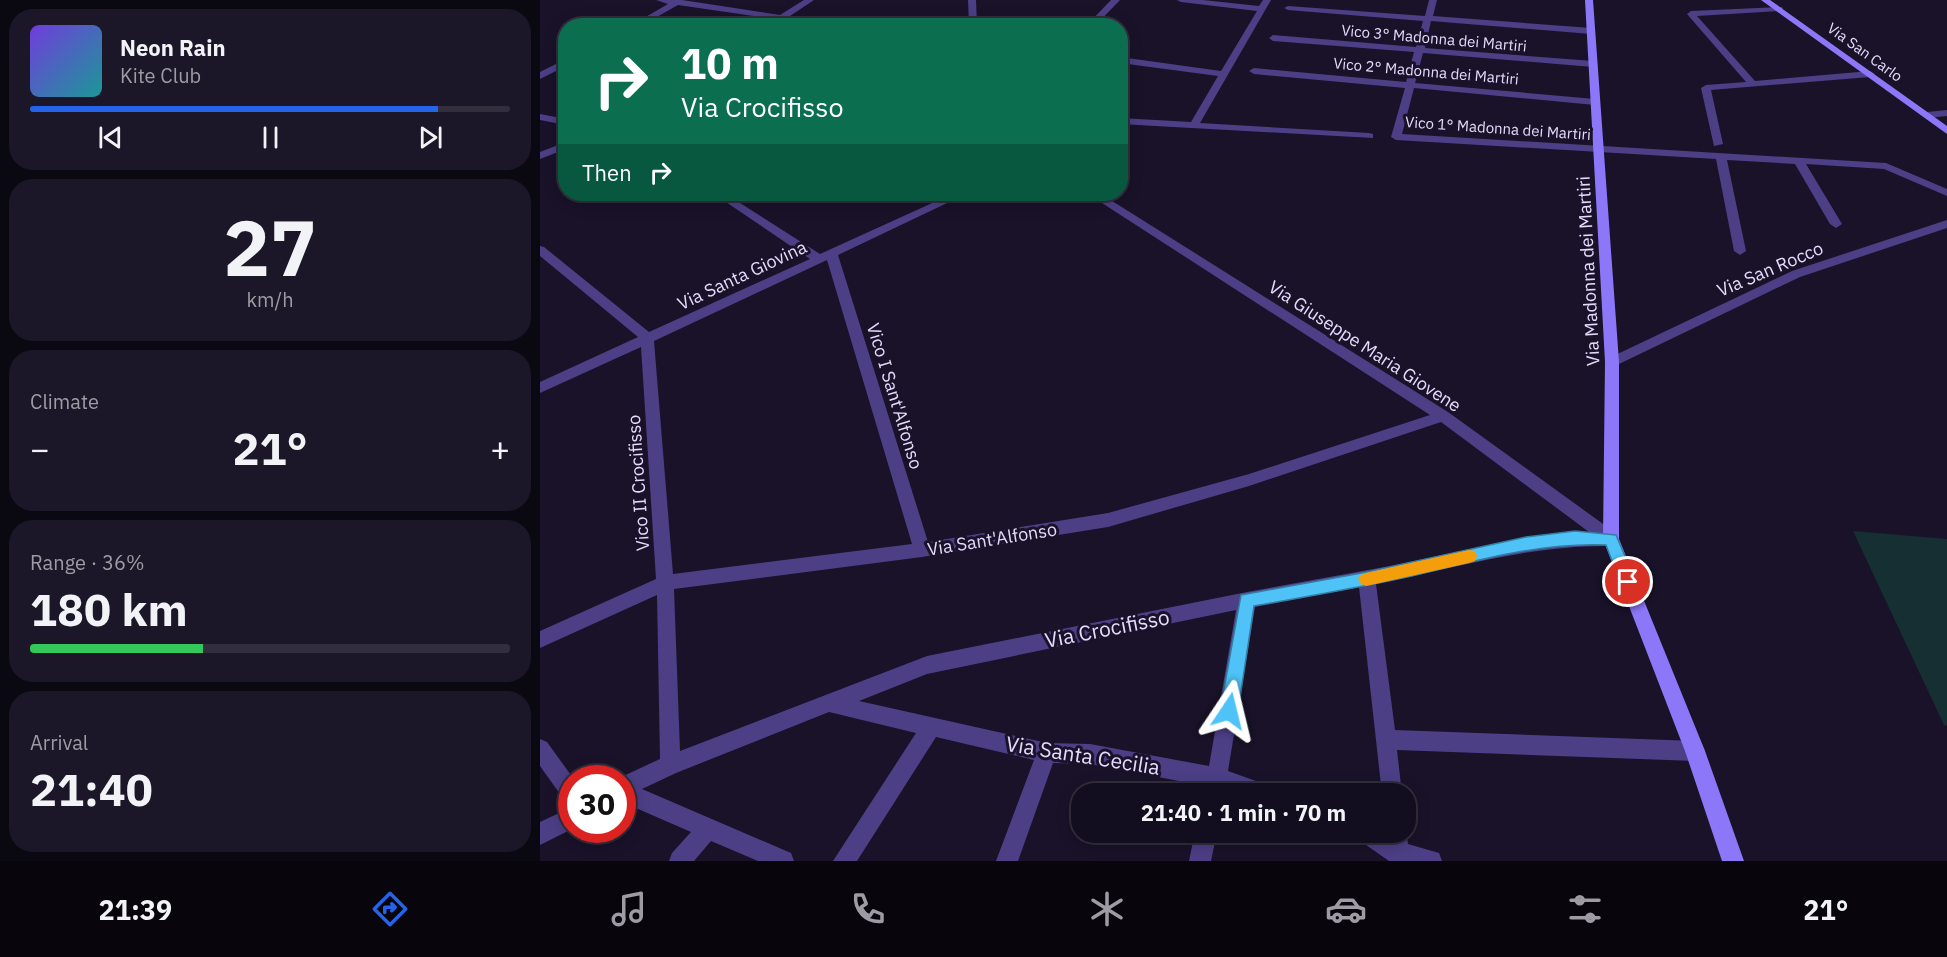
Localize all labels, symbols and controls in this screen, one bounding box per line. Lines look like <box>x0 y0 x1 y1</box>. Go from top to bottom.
street label: Via San Carlo <box>1824 18 1906 86</box>
street label: Vico 3° Madonna dei Martiri <box>1341 20 1527 56</box>
text: Neon Rain <box>120 33 226 62</box>
text: 10 m <box>681 36 779 91</box>
icon: right <box>582 42 660 120</box>
street label: Vico 2° Madonna dei Martiri <box>1333 53 1519 89</box>
text: Kite Club <box>120 62 201 89</box>
text: Via Crocifisso <box>681 89 844 124</box>
street label: Vico 1° Madonna dei Martiri <box>1405 112 1591 144</box>
icon: previous <box>94 121 127 154</box>
icon: pause <box>254 121 287 154</box>
icon: next <box>414 121 447 154</box>
icon: right <box>644 156 677 189</box>
text: Then <box>582 158 632 187</box>
street label: Via Madonna dei Martiri <box>1572 175 1604 367</box>
text: 27 <box>223 196 317 297</box>
street label: Via Santa Giovina <box>674 235 811 315</box>
street label: Via San Rocco <box>1713 236 1827 302</box>
street label: Via Giuseppe Maria Giovene <box>1264 275 1466 417</box>
text: km/h <box>246 286 294 313</box>
street label: Vico I Sant'Alfonso <box>862 320 928 472</box>
text: Climate <box>30 388 99 415</box>
street label: Vico II Crocifisso <box>622 414 654 552</box>
text: 21° <box>232 419 308 477</box>
text: − <box>30 427 50 470</box>
text: + <box>490 427 510 470</box>
street label: Via Sant'Alfonso <box>926 517 1058 561</box>
text: Range · 36% <box>30 549 145 576</box>
pin <box>1602 556 1653 607</box>
icon: arrive <box>1611 565 1644 598</box>
text: 180 km <box>30 580 188 638</box>
street label: Via Crocifisso <box>1042 602 1172 654</box>
position arrow <box>1197 679 1261 743</box>
text: Arrival <box>30 729 88 756</box>
street label: Via Santa Cecilia <box>1004 729 1162 781</box>
text: 21:40 <box>30 760 153 818</box>
speed limit sign: 30 <box>558 765 636 843</box>
text: 21:40 · 1 min · 70 m <box>1141 798 1346 827</box>
icon: directions <box>369 888 411 930</box>
icon: music <box>608 888 650 930</box>
icon: phone <box>847 888 889 930</box>
icon: climate <box>1086 888 1128 930</box>
icon: car <box>1325 888 1367 930</box>
icon: filters <box>1564 888 1606 930</box>
text: 21:39 <box>99 892 172 927</box>
text: 21° <box>1803 892 1848 927</box>

